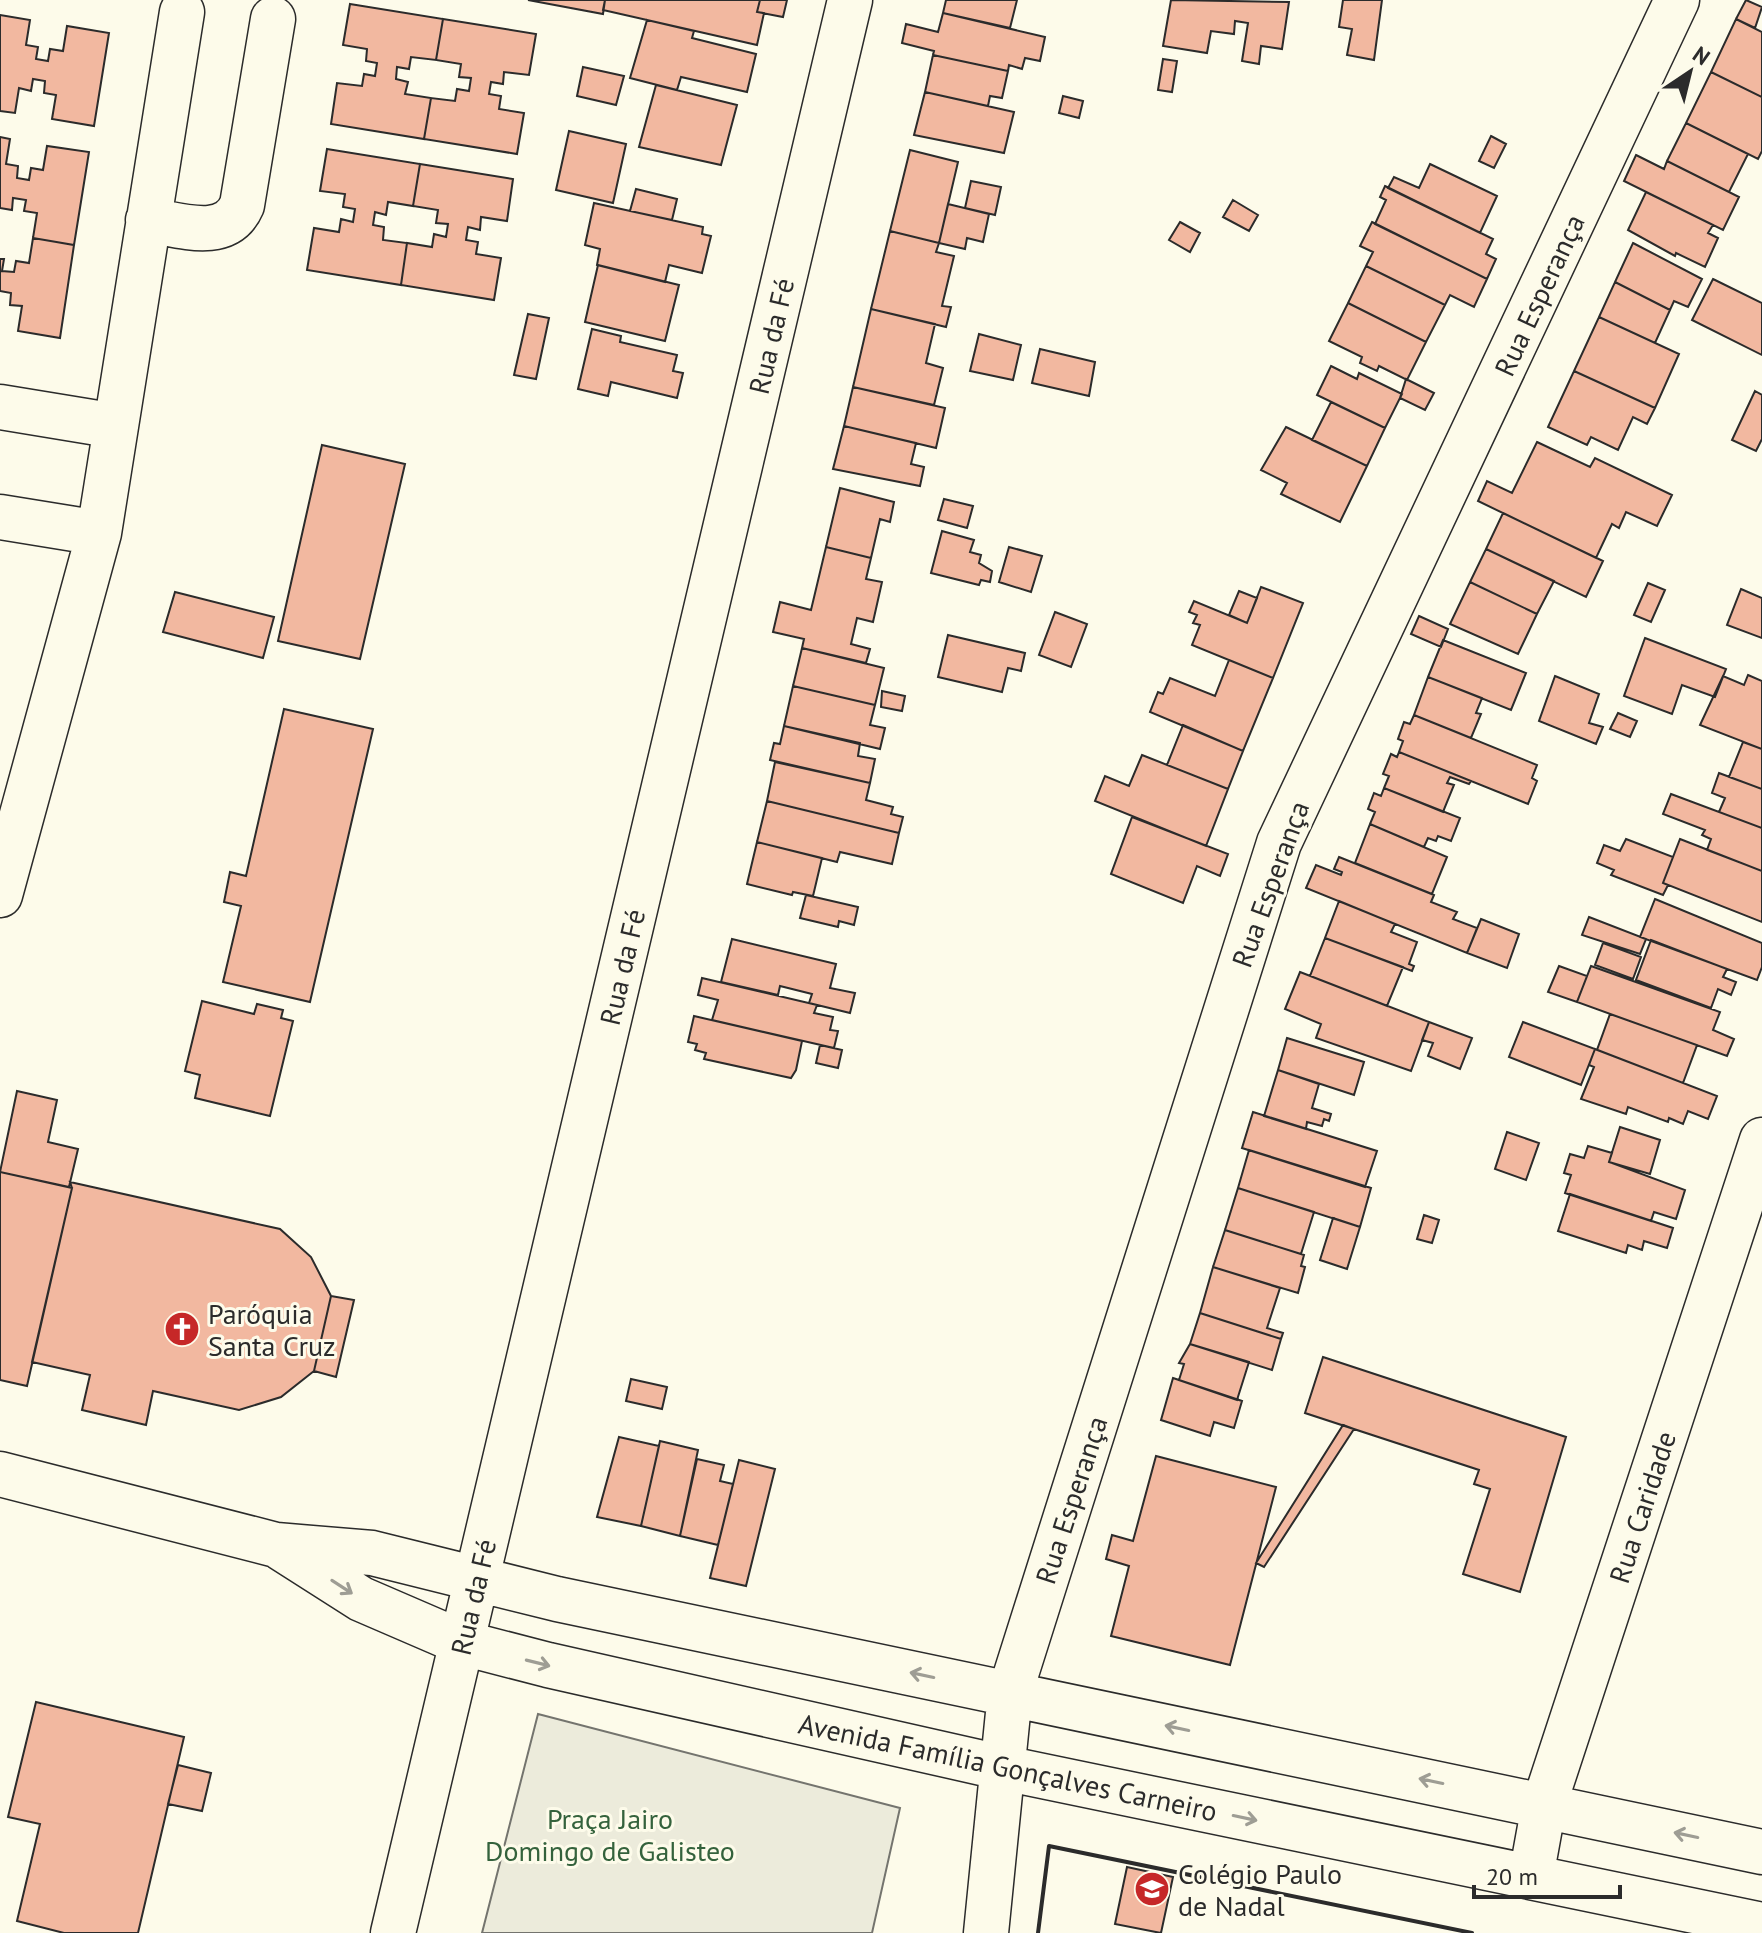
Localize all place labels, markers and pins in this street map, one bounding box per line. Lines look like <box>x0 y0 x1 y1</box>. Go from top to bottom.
place label: Paróquia Santa Cruz <box>208 1295 336 1364</box>
church icon: Paróquia Santa Cruz <box>163 1310 201 1348</box>
place label: Colégio Paulo de Nadal <box>1178 1855 1342 1924</box>
school or university icon: Colégio Paulo de Nadal <box>1133 1870 1171 1908</box>

